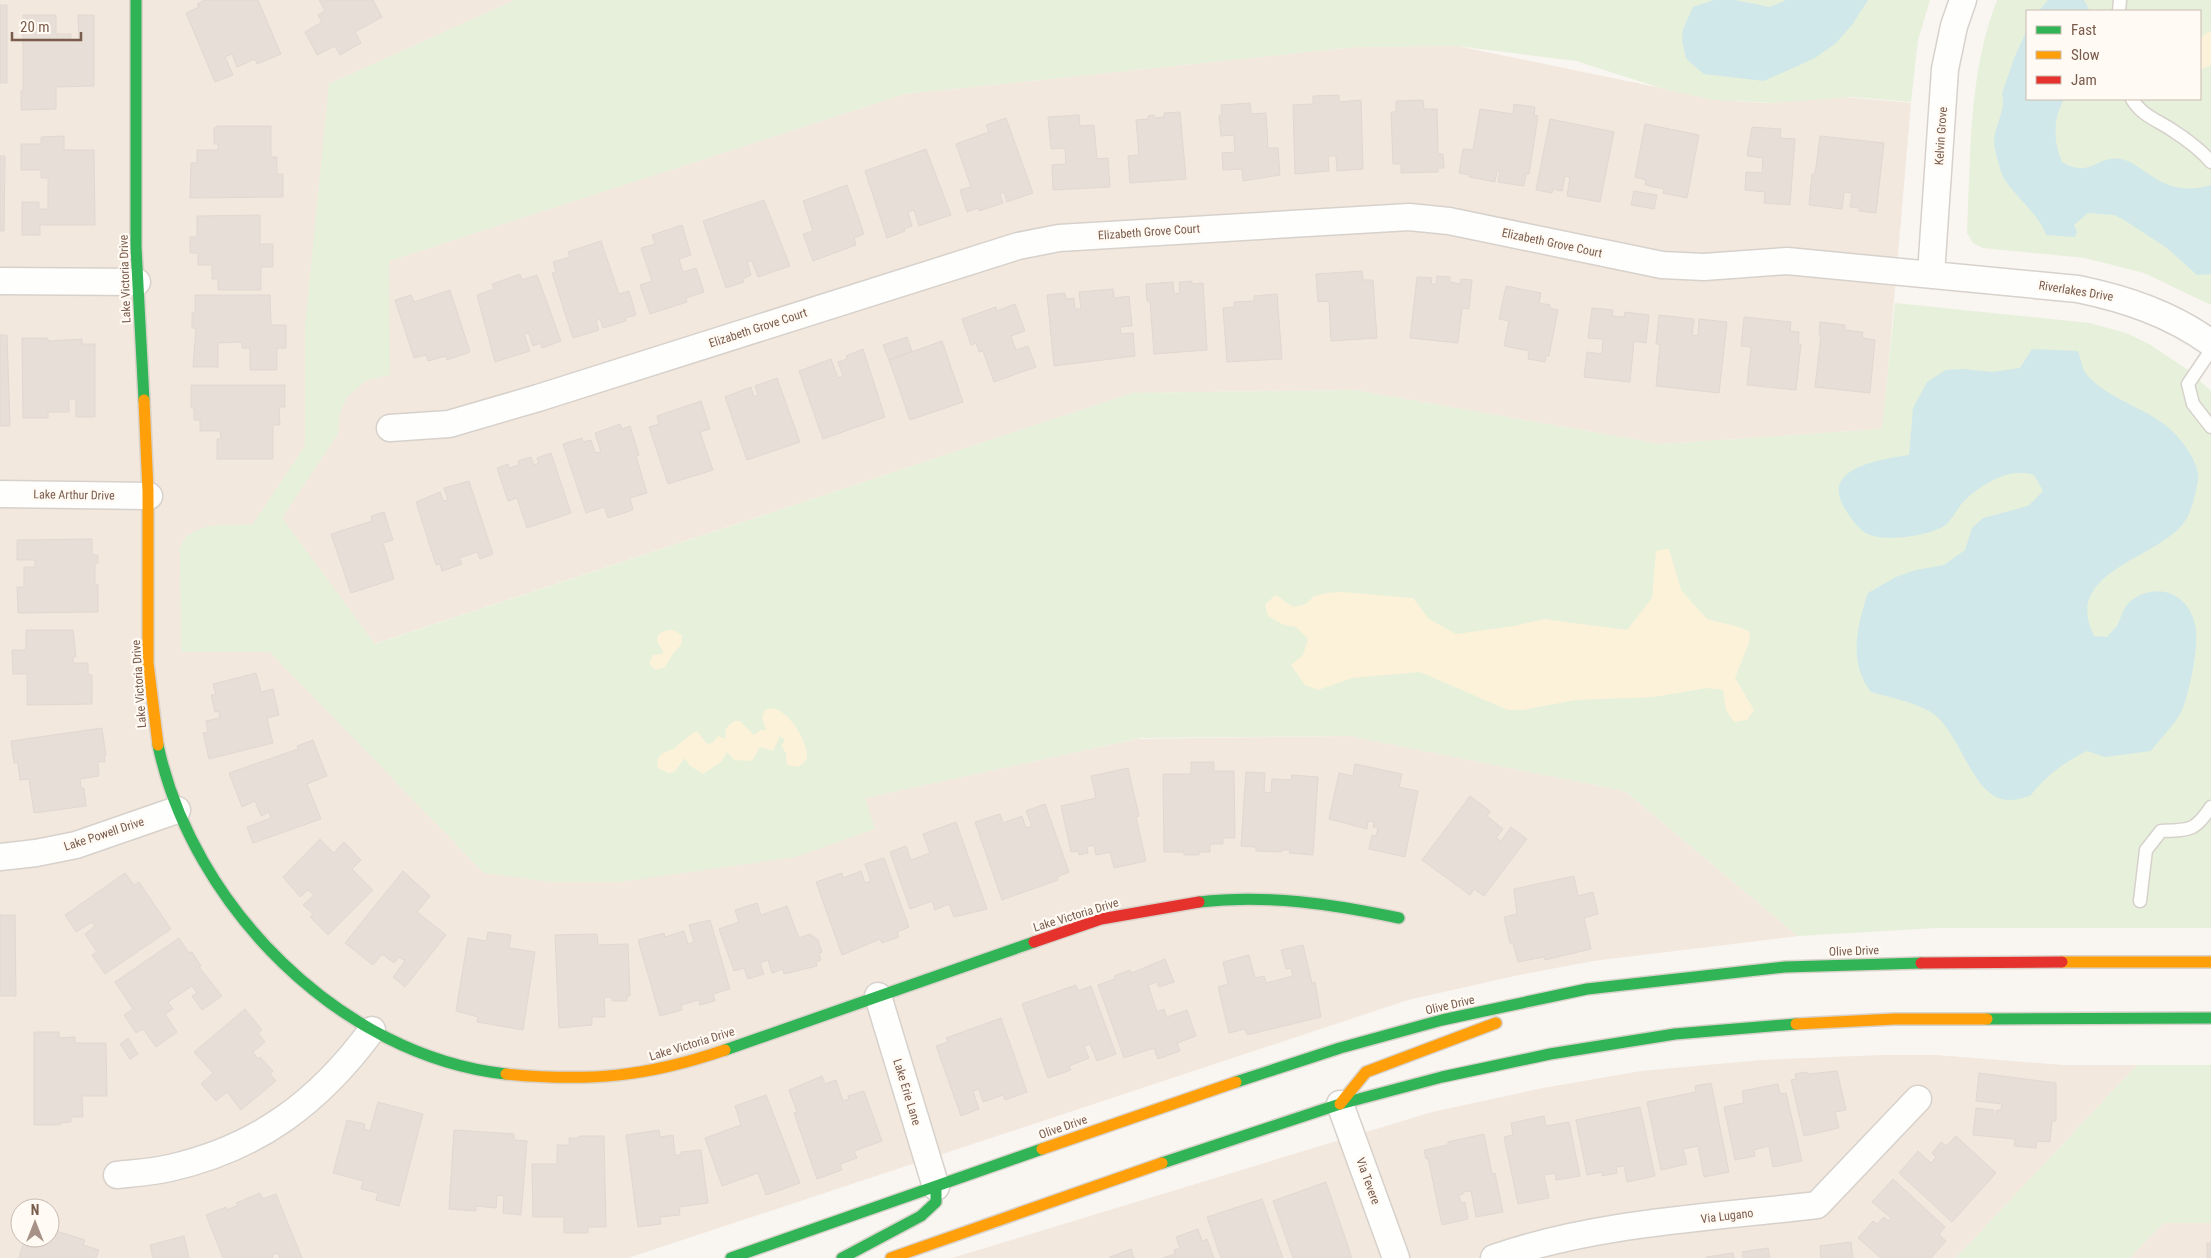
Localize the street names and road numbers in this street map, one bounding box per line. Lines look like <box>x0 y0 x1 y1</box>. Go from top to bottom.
street label: Kelvin Grove <box>1932 106 1950 166</box>
street label: Elizabeth Grove Court <box>1098 221 1201 243</box>
street label: Elizabeth Grove Court <box>1501 226 1604 261</box>
street label: Lake Victoria Drive <box>116 234 134 323</box>
street label: Riverlakes Drive <box>2038 278 2115 304</box>
street label: Elizabeth Grove Court <box>707 305 809 350</box>
street label: Lake Arthur Drive <box>33 487 115 503</box>
street label: Lake Victoria Drive <box>129 639 149 729</box>
street label: Lake Powell Drive <box>62 814 146 854</box>
street label: Lake Victoria Drive <box>1032 895 1121 935</box>
street label: Olive Drive <box>1829 943 1880 959</box>
street label: Olive Drive <box>1424 992 1476 1017</box>
street label: Lake Victoria Drive <box>648 1024 737 1064</box>
street label: Lake Erie Lane <box>890 1057 924 1127</box>
street label: Olive Drive <box>1037 1112 1089 1142</box>
street label: Via Tevere <box>1353 1156 1383 1207</box>
street label: Via Lugano <box>1700 1206 1754 1226</box>

